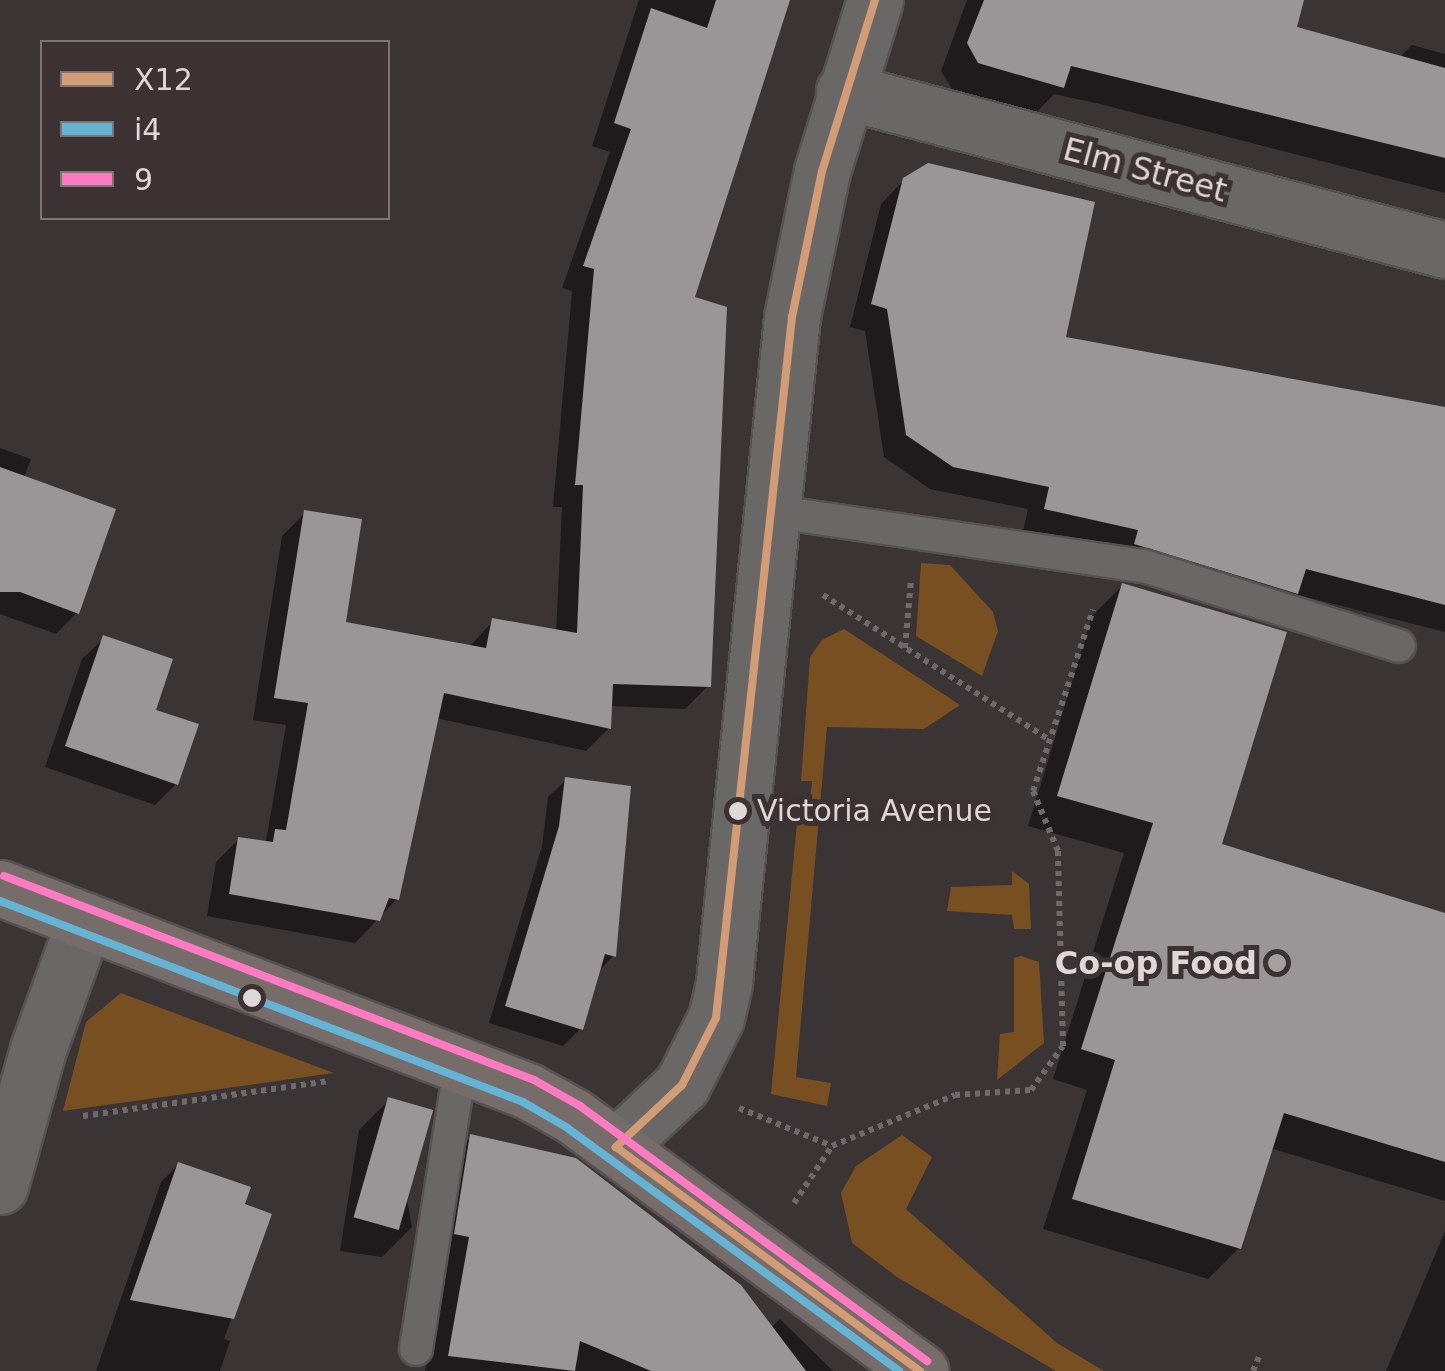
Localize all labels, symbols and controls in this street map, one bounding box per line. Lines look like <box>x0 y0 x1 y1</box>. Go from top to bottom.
legend <box>40 40 390 220</box>
text: X12 <box>134 62 193 97</box>
text: i4 <box>134 112 161 147</box>
street label: Elm Street <box>1059 130 1231 210</box>
text: 9 <box>134 162 153 197</box>
place label: Victoria Avenue <box>757 793 992 829</box>
marker: Victoria Avenue <box>728 801 748 821</box>
place label: Co-op Food <box>1055 944 1257 982</box>
marker: Co-op Food <box>1266 952 1288 974</box>
unlabelled marker <box>242 988 262 1008</box>

